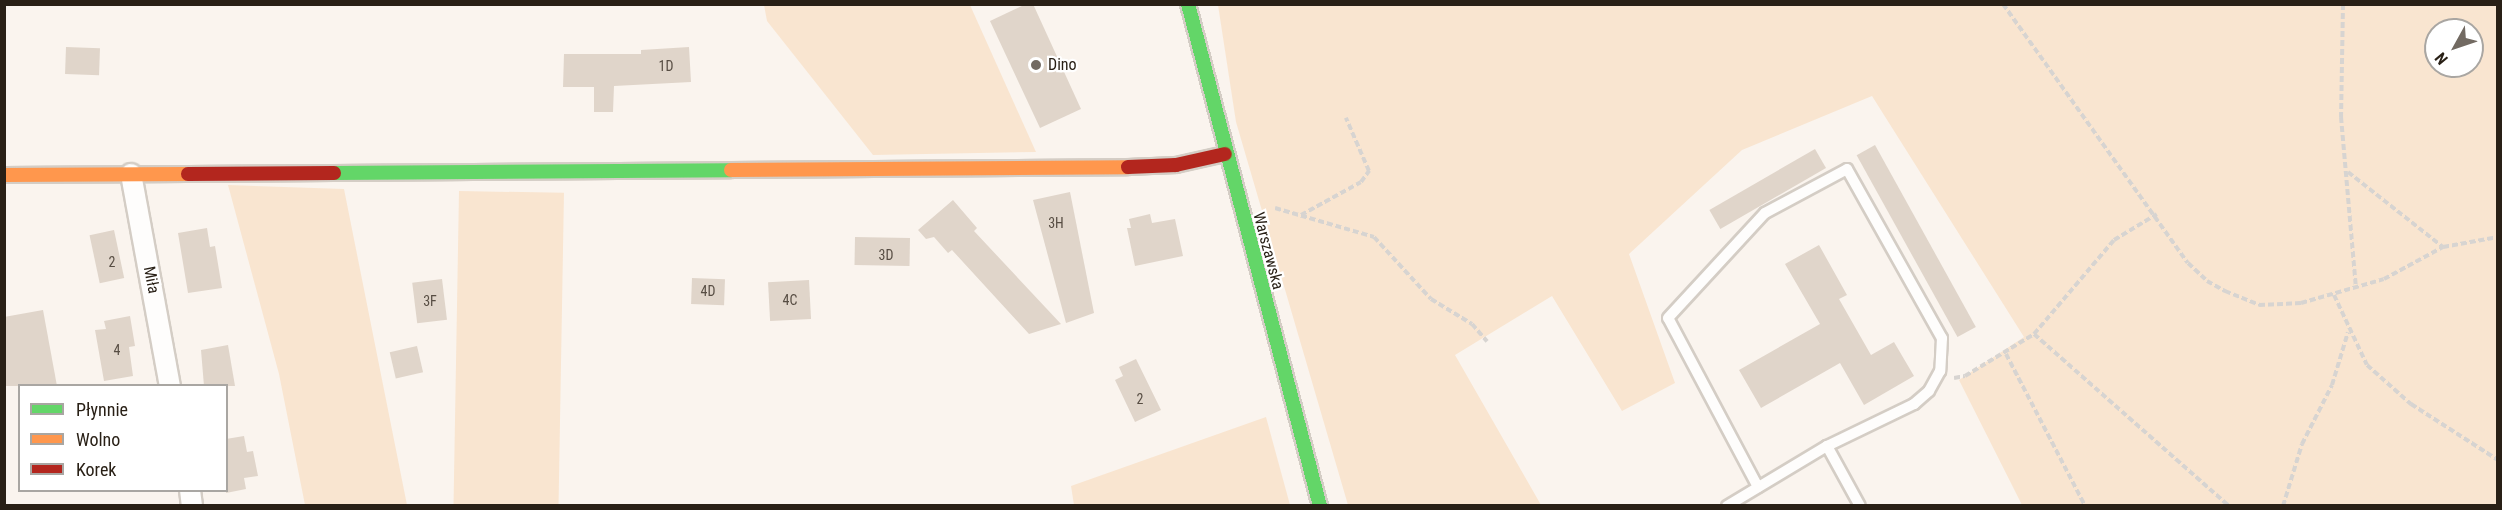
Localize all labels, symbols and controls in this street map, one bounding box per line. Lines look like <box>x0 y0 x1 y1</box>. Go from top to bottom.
north arrow <box>2424 18 2484 78</box>
text: N <box>2431 49 2452 68</box>
place label: Dino <box>1048 55 1077 75</box>
house number: 1D <box>659 58 673 74</box>
marker: Dino <box>1029 58 1043 72</box>
street label: Warszawska <box>1249 210 1287 292</box>
house number: 3H <box>1048 215 1064 231</box>
house number: 3D <box>879 247 893 263</box>
house number: 2 <box>109 254 115 270</box>
street label: Miła <box>139 265 163 295</box>
house number: 4D <box>701 283 715 299</box>
house number: 4C <box>783 292 797 308</box>
house number: 3F <box>423 293 437 309</box>
house number: 4 <box>114 342 120 358</box>
legend <box>18 384 228 492</box>
house number: 2 <box>1137 391 1143 407</box>
text: Płynnie <box>76 399 128 420</box>
text: Wolno <box>76 429 120 450</box>
text: Korek <box>76 459 116 480</box>

